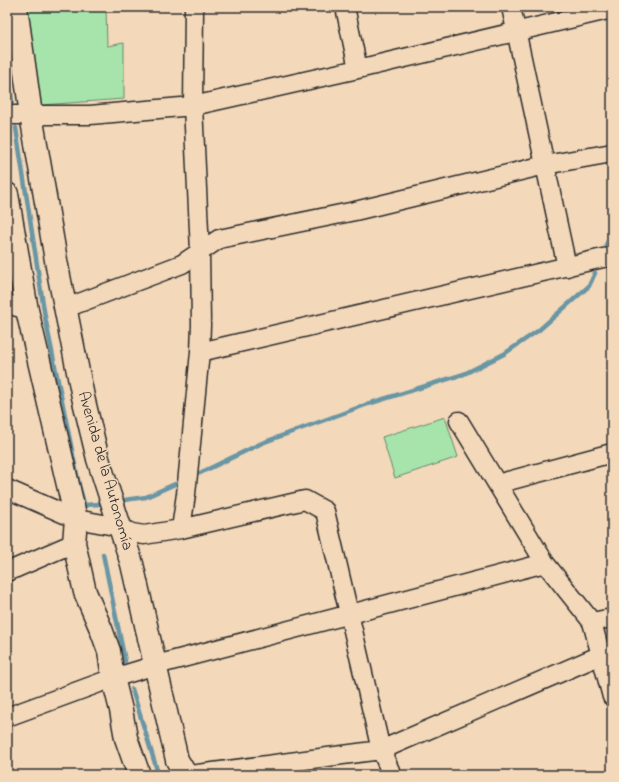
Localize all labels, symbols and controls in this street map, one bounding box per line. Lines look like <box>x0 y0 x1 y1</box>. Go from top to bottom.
street label: Avenida de la Autonomía <box>71 389 139 553</box>

